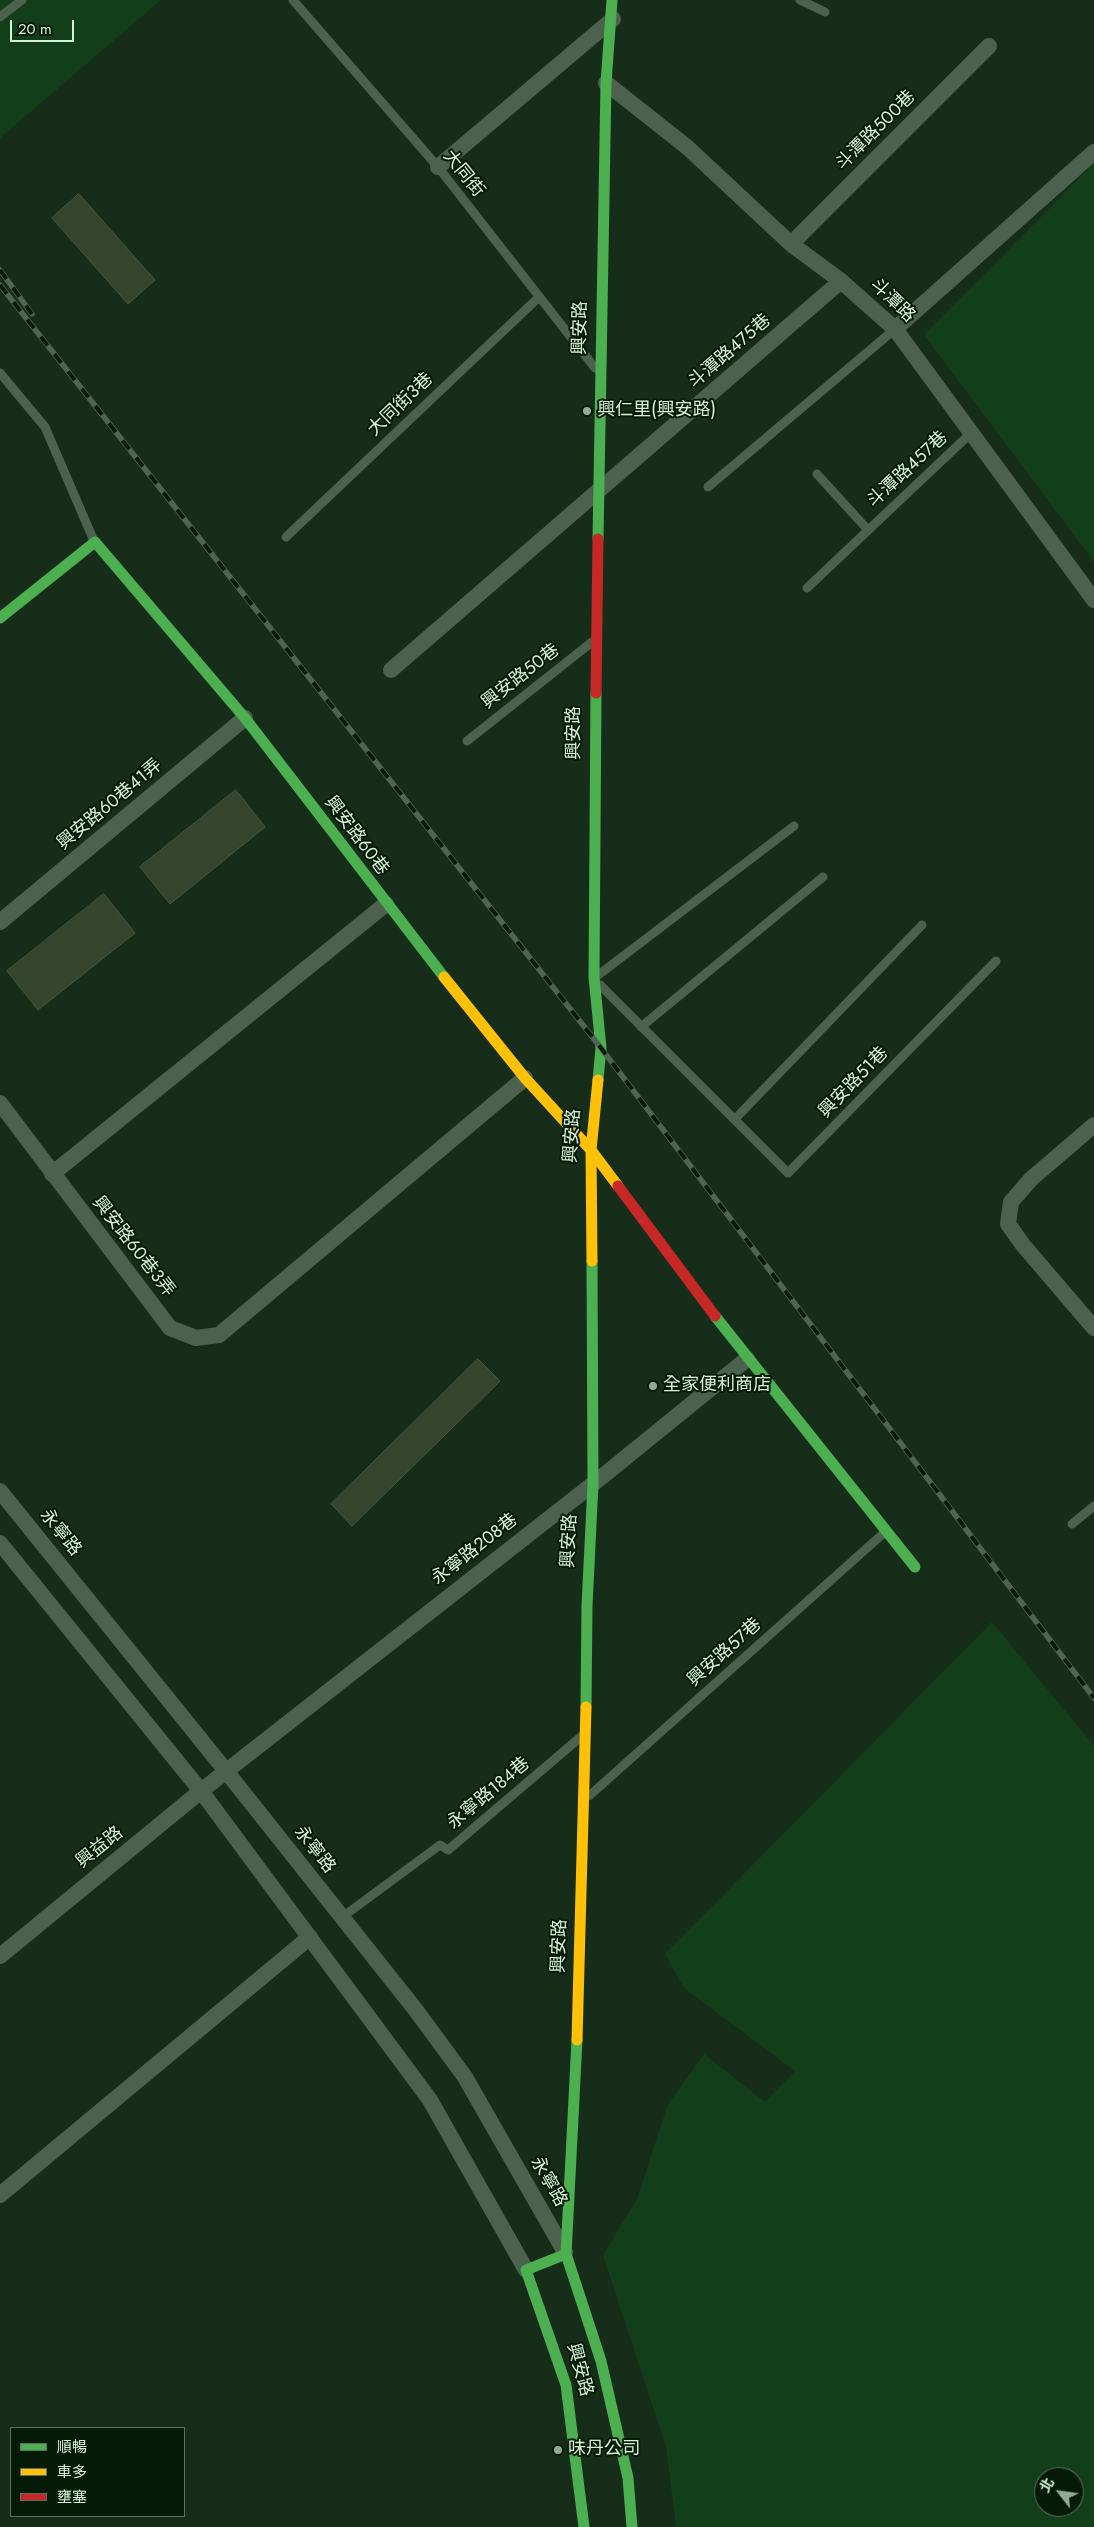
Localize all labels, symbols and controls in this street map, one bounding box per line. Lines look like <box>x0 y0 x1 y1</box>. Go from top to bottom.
scale bar <box>12 10 76 42</box>
text: 20 m <box>18 18 52 40</box>
street label: 斗潭路500巷 <box>832 87 920 175</box>
street label: 大同街 <box>438 146 488 202</box>
street label: 斗潭路 <box>865 274 919 328</box>
street label: 興安路 <box>570 301 592 355</box>
street label: 斗潭路475巷 <box>684 310 776 394</box>
street label: 大同街3巷 <box>364 369 438 441</box>
place label: 興仁里(興安路) <box>597 400 716 422</box>
marker: 興仁里(興安路) <box>581 405 593 417</box>
street label: 斗潭路457巷 <box>863 427 953 513</box>
street label: 興安路50巷 <box>478 640 564 714</box>
street label: 興安路 <box>564 706 586 760</box>
street label: 興安路60巷41弄 <box>53 755 167 855</box>
street label: 興安路60巷 <box>319 792 393 880</box>
street label: 興安路51巷 <box>815 1043 893 1123</box>
street label: 興安路 <box>560 1108 586 1164</box>
street label: 興安路60巷3弄 <box>87 1193 179 1301</box>
place label: 全家便利商店 <box>663 1375 771 1397</box>
marker: 全家便利商店 <box>647 1380 659 1392</box>
street label: 永寧路 <box>35 1505 85 1561</box>
street label: 永寧路208巷 <box>428 1510 522 1590</box>
street label: 興安路 <box>558 1513 582 1569</box>
street label: 興安路57巷 <box>684 1614 766 1692</box>
street label: 永寧路184巷 <box>444 1753 534 1835</box>
street label: 永寧路 <box>289 1822 339 1878</box>
street label: 興益路 <box>72 1823 128 1873</box>
street label: 興安路 <box>548 1919 572 1973</box>
street label: 永寧路 <box>525 2153 571 2211</box>
street label: 興安路 <box>562 2341 596 2399</box>
legend <box>10 2427 185 2517</box>
text: 順暢 <box>57 2436 87 2458</box>
place label: 味丹公司 <box>568 2439 640 2461</box>
marker: 味丹公司 <box>552 2444 564 2456</box>
text: 車多 <box>57 2461 87 2483</box>
north arrow <box>1034 2467 1084 2517</box>
text: 北 <box>1035 2474 1059 2496</box>
text: 壅塞 <box>57 2486 87 2508</box>

